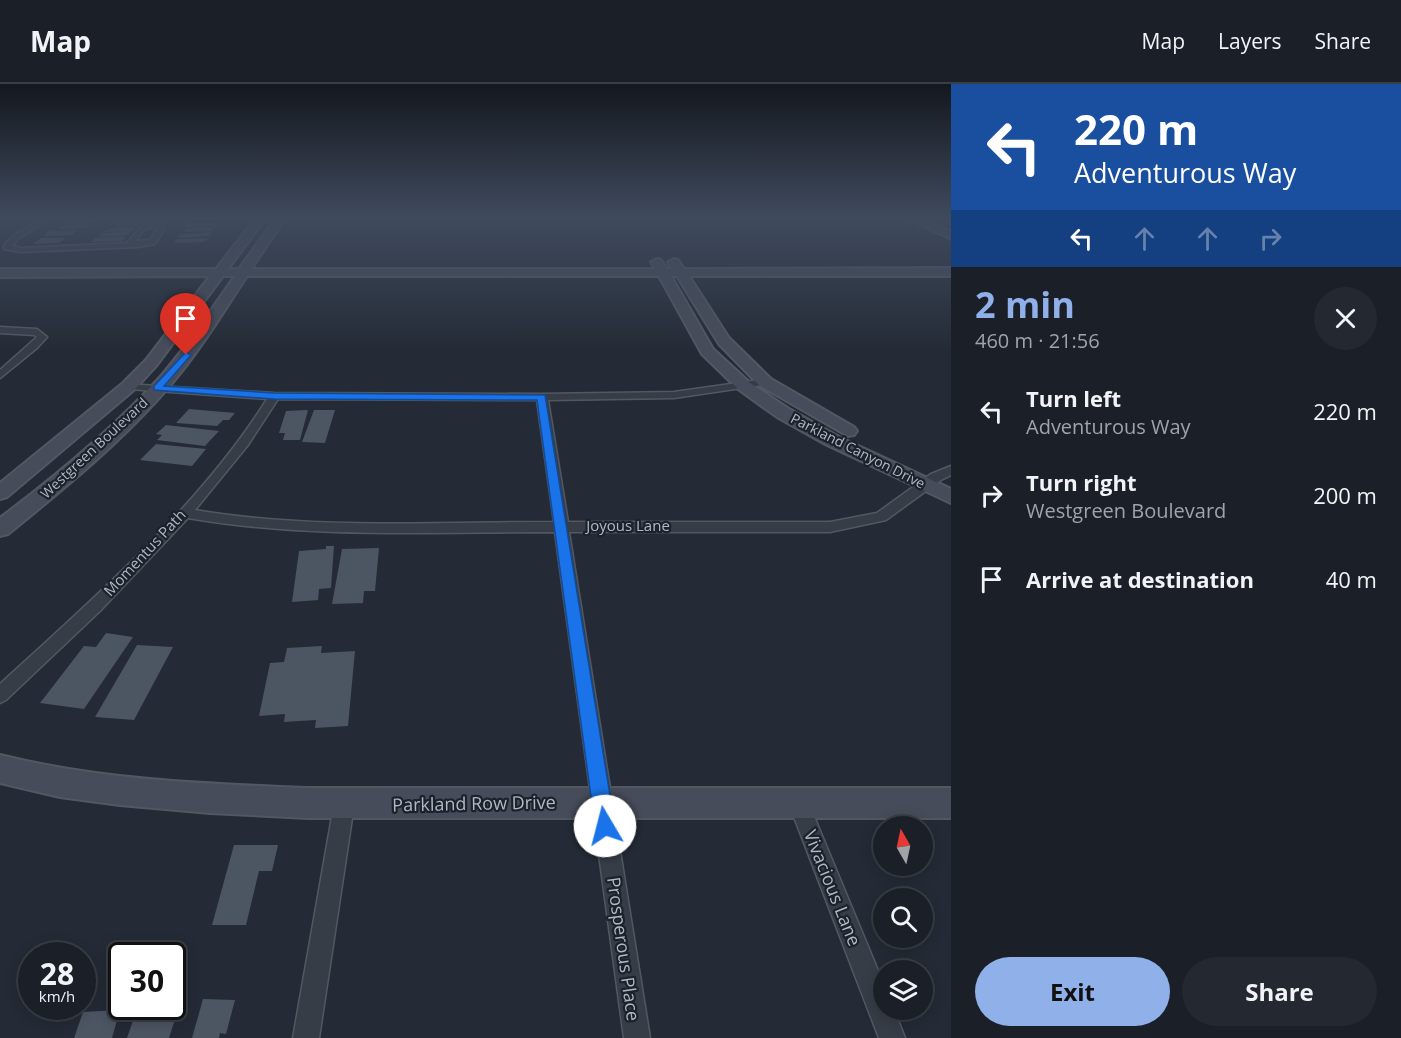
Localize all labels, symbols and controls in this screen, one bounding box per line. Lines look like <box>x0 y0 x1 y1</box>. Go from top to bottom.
text: Map <box>30 22 91 60</box>
text: Map <box>1142 27 1185 55</box>
text: Layers <box>1218 27 1282 55</box>
text: Share <box>1315 27 1371 55</box>
text: 220 m <box>1074 100 1198 157</box>
icon: left <box>975 108 1053 186</box>
text: Adventurous Way <box>1074 154 1296 191</box>
icon: left <box>1065 222 1098 255</box>
icon: ahead <box>1128 222 1161 255</box>
icon: ahead <box>1191 222 1224 255</box>
icon: right <box>1254 222 1287 255</box>
text: 2 min <box>975 280 1075 329</box>
button: close <box>1314 287 1377 350</box>
pin <box>160 293 211 355</box>
icon: arrive <box>169 302 202 335</box>
text: 460 m · 21:56 <box>975 327 1100 354</box>
text: Turn left <box>1026 383 1121 413</box>
street label: Westgreen Boulevard <box>36 393 151 502</box>
icon: left <box>975 395 1008 428</box>
text: 220 m <box>1313 396 1377 426</box>
street label: Parkland Canyon Drive <box>788 408 929 493</box>
text: Adventurous Way <box>1026 413 1191 440</box>
text: Turn right <box>1026 467 1137 497</box>
icon: right <box>975 479 1008 512</box>
text: 200 m <box>1313 480 1377 510</box>
text: Westgreen Boulevard <box>1026 497 1226 524</box>
street label: Momentus Path <box>99 505 190 600</box>
street label: Joyous Lane <box>584 515 670 535</box>
icon: arrive <box>975 563 1008 596</box>
text: Arrive at destination <box>1026 564 1254 594</box>
text: 40 m <box>1326 564 1377 594</box>
street label: Parkland Row Drive <box>392 790 556 816</box>
position arrow <box>573 794 637 858</box>
north arrow <box>873 816 933 876</box>
map controls <box>873 816 933 1020</box>
street label: Vivacious Lane <box>799 826 867 949</box>
street label: Prosperous Place <box>602 875 646 1022</box>
button: search <box>873 888 933 948</box>
speed limit sign: 30 <box>108 942 186 1020</box>
text: 28 <box>40 953 74 994</box>
button: Exit <box>975 957 1170 1026</box>
button: Share <box>1182 957 1377 1026</box>
button: layers <box>873 960 933 1020</box>
text: km/h <box>39 986 75 1006</box>

